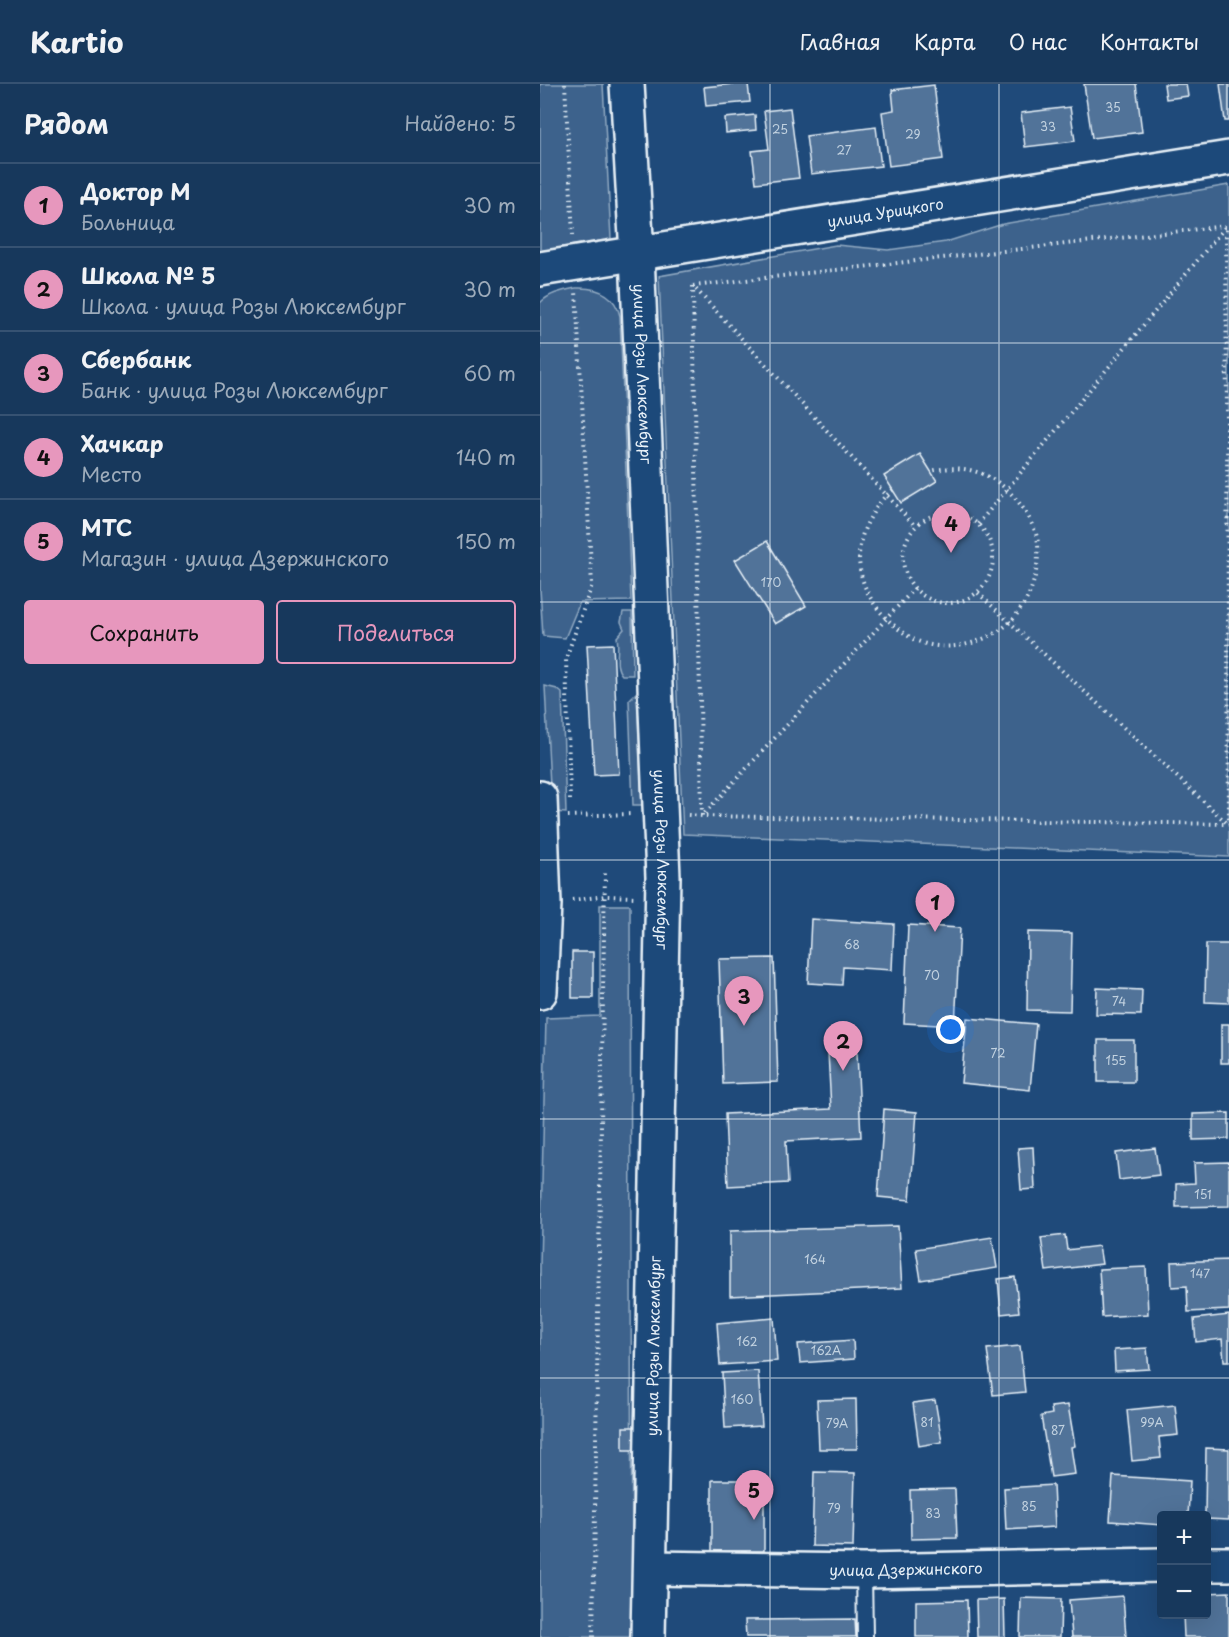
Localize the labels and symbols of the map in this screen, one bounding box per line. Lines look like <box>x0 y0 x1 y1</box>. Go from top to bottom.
house number: 35 <box>1105 98 1121 116</box>
house number: 33 <box>1040 117 1056 135</box>
house number: 25 <box>772 120 788 138</box>
house number: 29 <box>905 125 921 143</box>
house number: 27 <box>837 141 852 159</box>
street label: улица Урицкого <box>825 191 945 233</box>
street label: улица Розы Люксембург <box>628 283 659 465</box>
pin: 4 <box>932 504 970 553</box>
house number: 170 <box>761 573 782 591</box>
street label: улица Розы Люксембург <box>649 769 676 950</box>
pin: 1 <box>916 882 954 932</box>
house number: 68 <box>844 935 860 953</box>
house number: 70 <box>924 966 940 984</box>
pin: 3 <box>724 976 764 1026</box>
house number: 74 <box>1112 992 1126 1010</box>
your location <box>936 1015 965 1044</box>
pin: 2 <box>824 1022 862 1071</box>
house number: 72 <box>990 1044 1006 1062</box>
house number: 155 <box>1106 1051 1126 1069</box>
house number: 151 <box>1194 1185 1212 1203</box>
house number: 164 <box>804 1250 826 1268</box>
street label: улица Розы Люксембург <box>639 1255 666 1436</box>
house number: 147 <box>1190 1264 1210 1282</box>
house number: 162 <box>736 1332 758 1350</box>
house number: 162А <box>811 1341 841 1359</box>
house number: 160 <box>731 1390 754 1408</box>
house number: 81 <box>921 1413 933 1431</box>
house number: 99А <box>1140 1413 1164 1431</box>
house number: 79А <box>826 1414 848 1432</box>
house number: 87 <box>1051 1421 1065 1439</box>
pin: 5 <box>734 1470 774 1520</box>
house number: 85 <box>1022 1497 1036 1515</box>
house number: 79 <box>827 1499 841 1517</box>
house number: 83 <box>925 1504 941 1522</box>
street label: улица Дзержинского <box>829 1556 983 1581</box>

